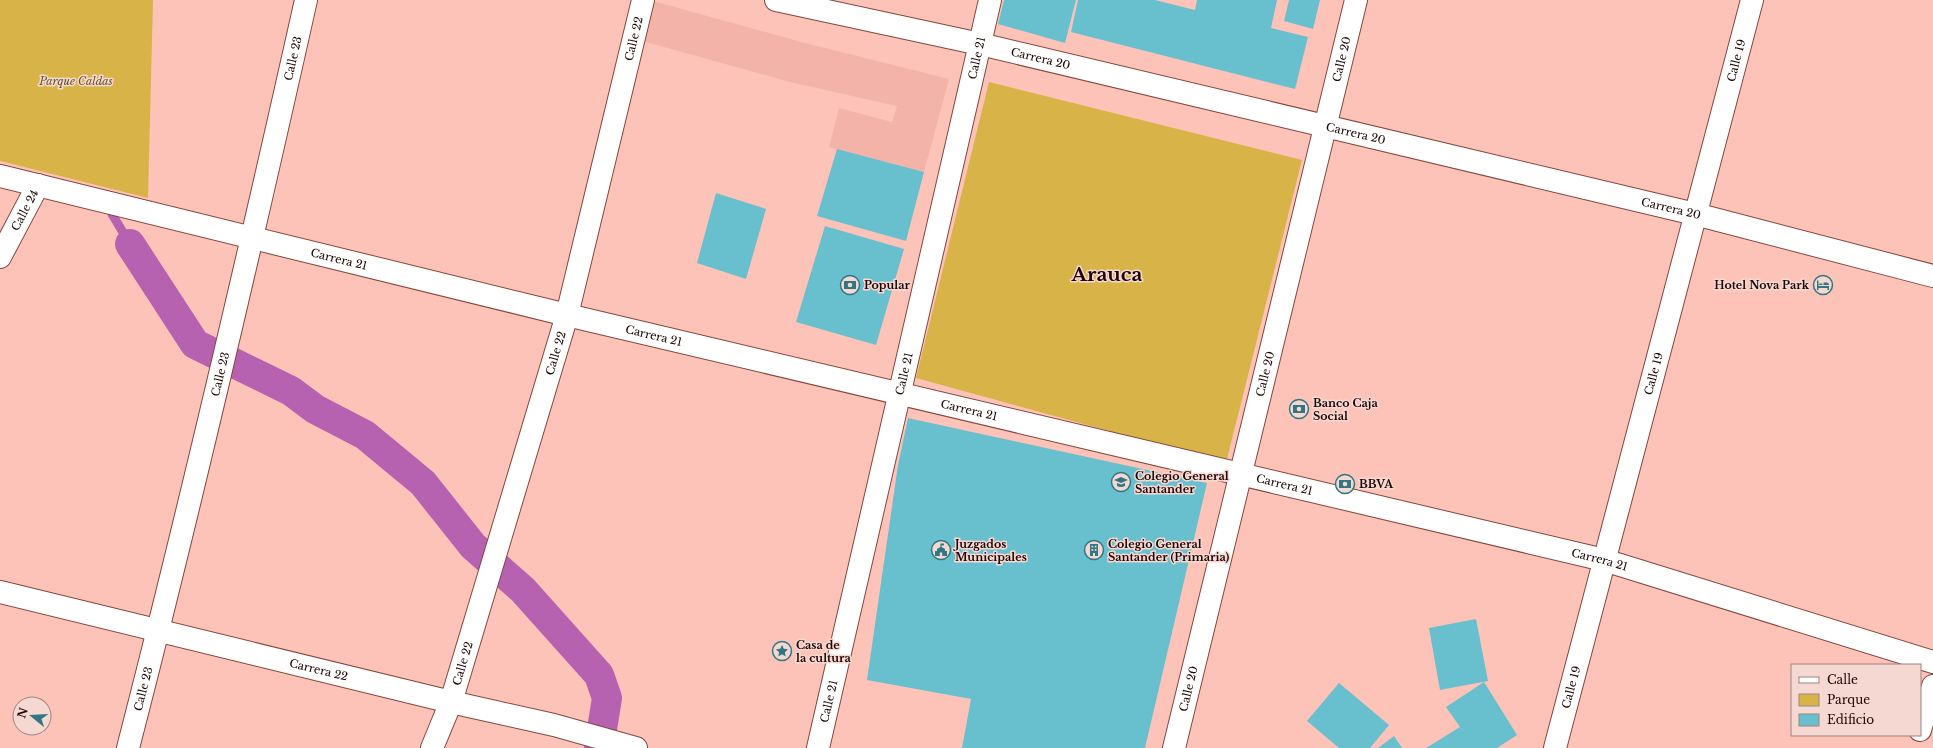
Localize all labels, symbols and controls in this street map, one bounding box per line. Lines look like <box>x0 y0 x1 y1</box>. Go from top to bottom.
street label: Calle 22 <box>622 15 646 62</box>
street label: Calle 23 <box>281 35 305 82</box>
street label: Calle 21 <box>965 35 988 81</box>
street label: Calle 20 <box>1329 35 1354 83</box>
street label: Calle 19 <box>1724 38 1748 83</box>
street label: Carrera 20 <box>1009 45 1072 72</box>
park label: Parque Caldas <box>38 74 113 88</box>
street label: Carrera 20 <box>1325 120 1387 147</box>
street label: Calle 24 <box>8 187 41 233</box>
street label: Carrera 20 <box>1640 194 1702 222</box>
street label: Carrera 21 <box>309 245 369 273</box>
district label: Arauca <box>1071 263 1143 286</box>
bank icon: Popular <box>839 274 861 296</box>
hotel icon: Hotel Nova Park <box>1812 274 1834 296</box>
place label: Popular <box>864 278 911 292</box>
place label: Hotel Nova Park <box>1714 278 1810 292</box>
street label: Carrera 21 <box>624 322 684 349</box>
street label: Calle 22 <box>542 329 569 377</box>
street label: Calle 23 <box>208 350 232 398</box>
street label: Calle 20 <box>1253 350 1277 398</box>
street label: Calle 21 <box>892 351 916 396</box>
street label: Calle 19 <box>1641 351 1666 397</box>
place label: Banco Caja Social <box>1313 396 1378 423</box>
street label: Carrera 21 <box>939 397 999 423</box>
bank icon: Banco Caja Social <box>1288 398 1310 420</box>
place label: Colegio General Santander <box>1135 469 1229 496</box>
school or university icon: Colegio General Santander <box>1110 471 1132 493</box>
street label: Carrera 21 <box>1255 471 1314 498</box>
bank icon: BBVA <box>1334 473 1356 495</box>
place label: BBVA <box>1359 477 1394 491</box>
place label: Juzgados Municipales <box>953 537 1027 564</box>
place label: Colegio General Santander (Primaria) <box>1108 537 1230 564</box>
public building icon: Juzgados Municipales <box>930 539 952 561</box>
building icon: Colegio General Santander (Primaria) <box>1083 539 1105 561</box>
street label: Carrera 21 <box>1570 546 1630 574</box>
place label: Casa de la cultura <box>796 638 852 665</box>
street label: Calle 22 <box>449 640 476 687</box>
place icon: Casa de la cultura <box>771 640 793 662</box>
street label: Carrera 22 <box>288 656 349 684</box>
street label: Calle 20 <box>1176 664 1201 713</box>
street label: Calle 19 <box>1559 664 1583 710</box>
legend <box>1791 664 1921 736</box>
street label: Calle 23 <box>131 665 156 713</box>
text: Calle <box>1827 672 1858 687</box>
street label: Calle 21 <box>817 678 840 724</box>
text: Parque <box>1827 692 1870 707</box>
north arrow <box>12 696 52 736</box>
text: N <box>14 705 31 720</box>
text: Edificio <box>1827 712 1874 727</box>

